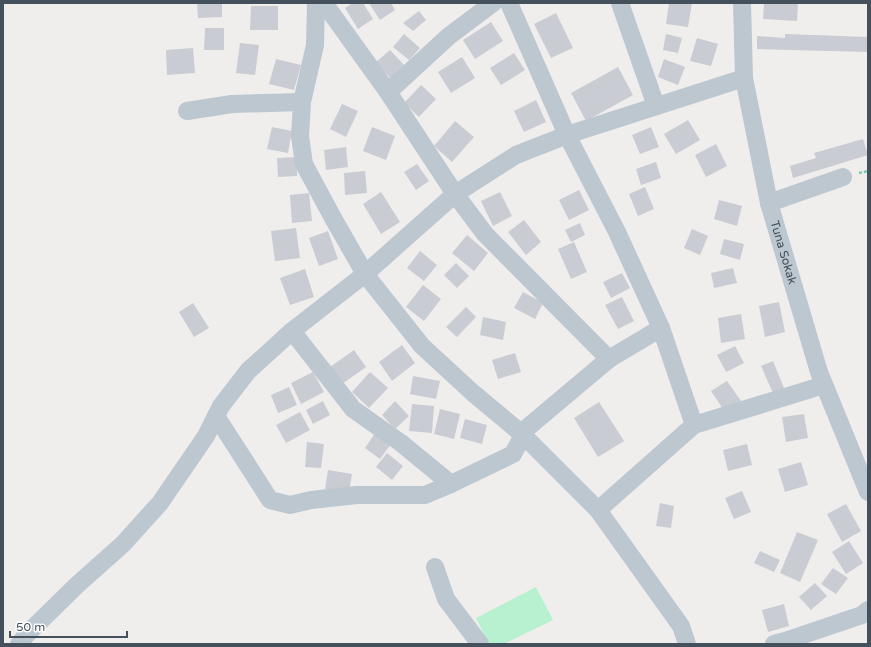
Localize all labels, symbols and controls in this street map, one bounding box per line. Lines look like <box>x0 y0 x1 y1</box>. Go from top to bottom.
street label: Tuna Sokak <box>768 219 800 286</box>
scale bar <box>10 613 127 639</box>
text: 50 m <box>16 620 45 634</box>

